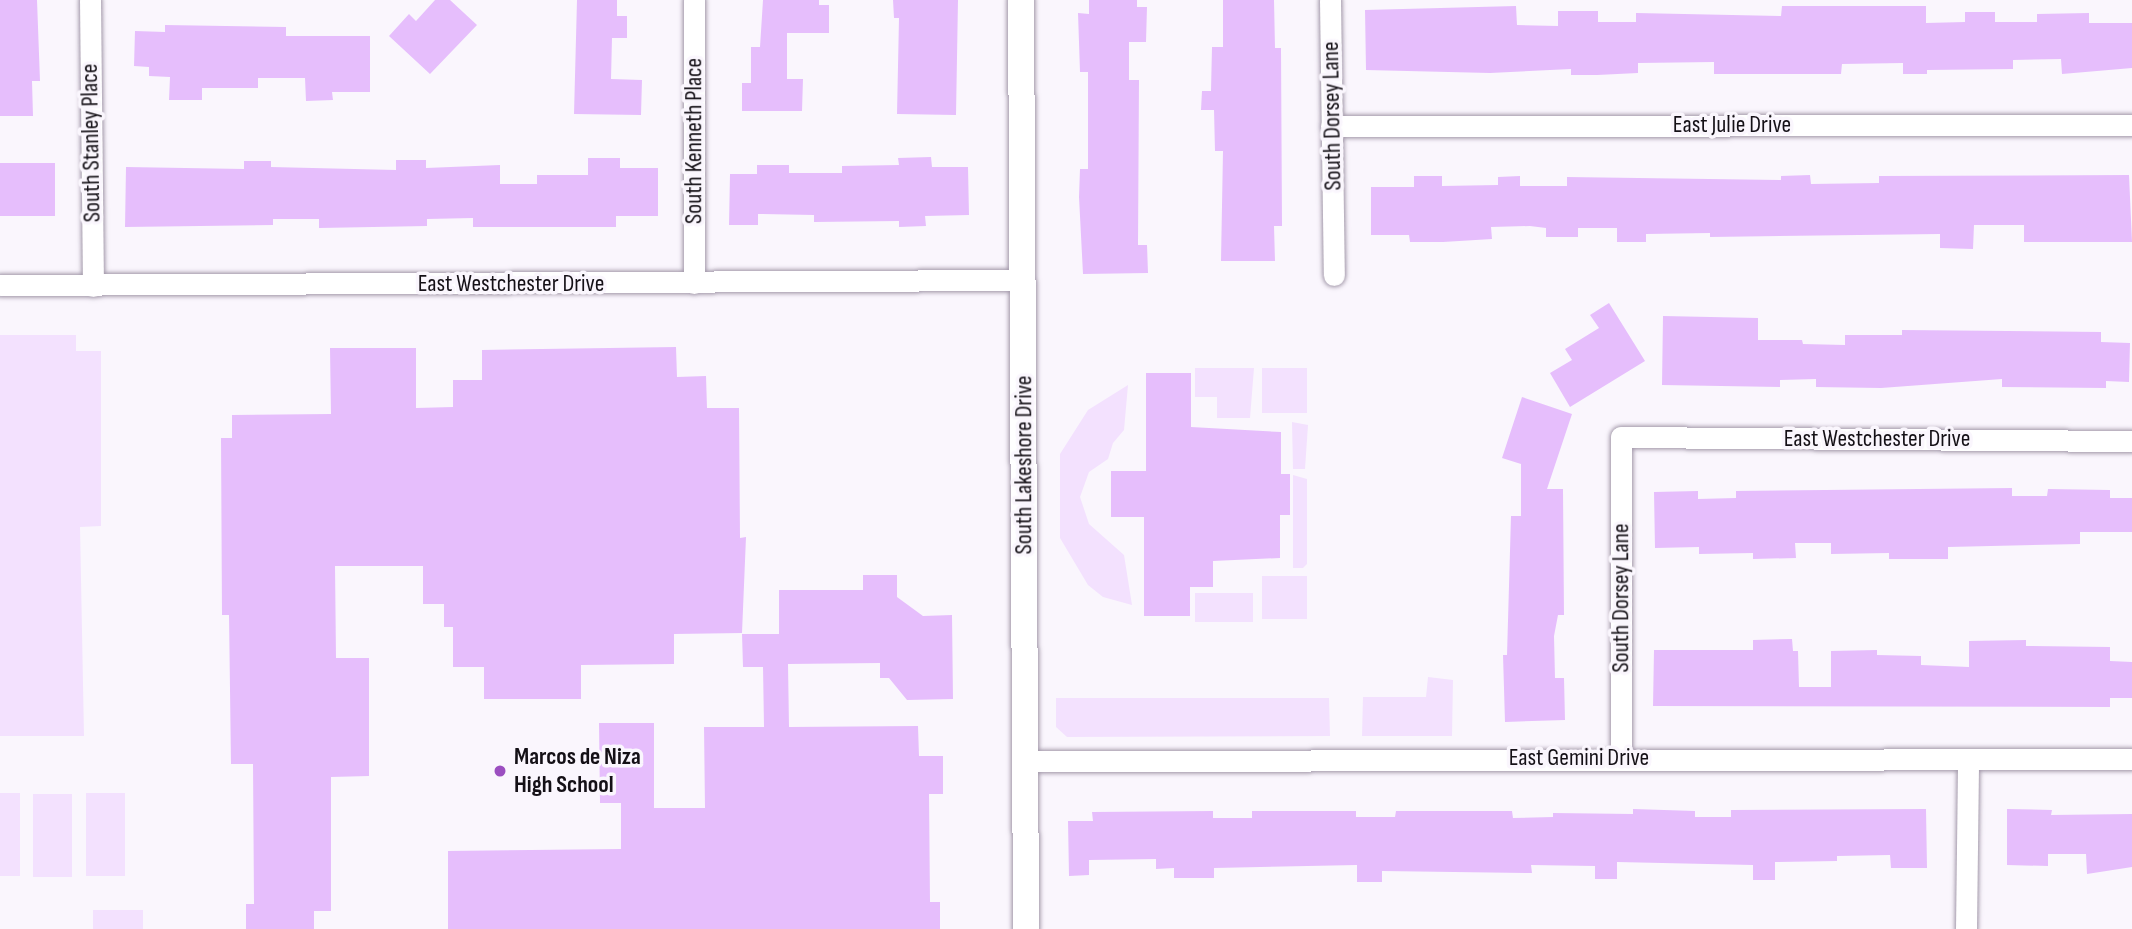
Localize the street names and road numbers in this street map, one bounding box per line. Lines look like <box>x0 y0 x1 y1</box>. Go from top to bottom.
street label: South Dorsey Lane <box>1316 41 1348 191</box>
street label: South Kenneth Place <box>680 58 708 224</box>
street label: South Stanley Place <box>75 63 107 223</box>
street label: East Julie Drive <box>1673 111 1791 139</box>
street label: East Westchester Drive <box>418 270 604 298</box>
street label: South Lakeshore Drive <box>1010 376 1038 554</box>
street label: East Westchester Drive <box>1784 425 1970 453</box>
street label: South Dorsey Lane <box>1607 523 1635 673</box>
street label: East Gemini Drive <box>1509 744 1649 772</box>

